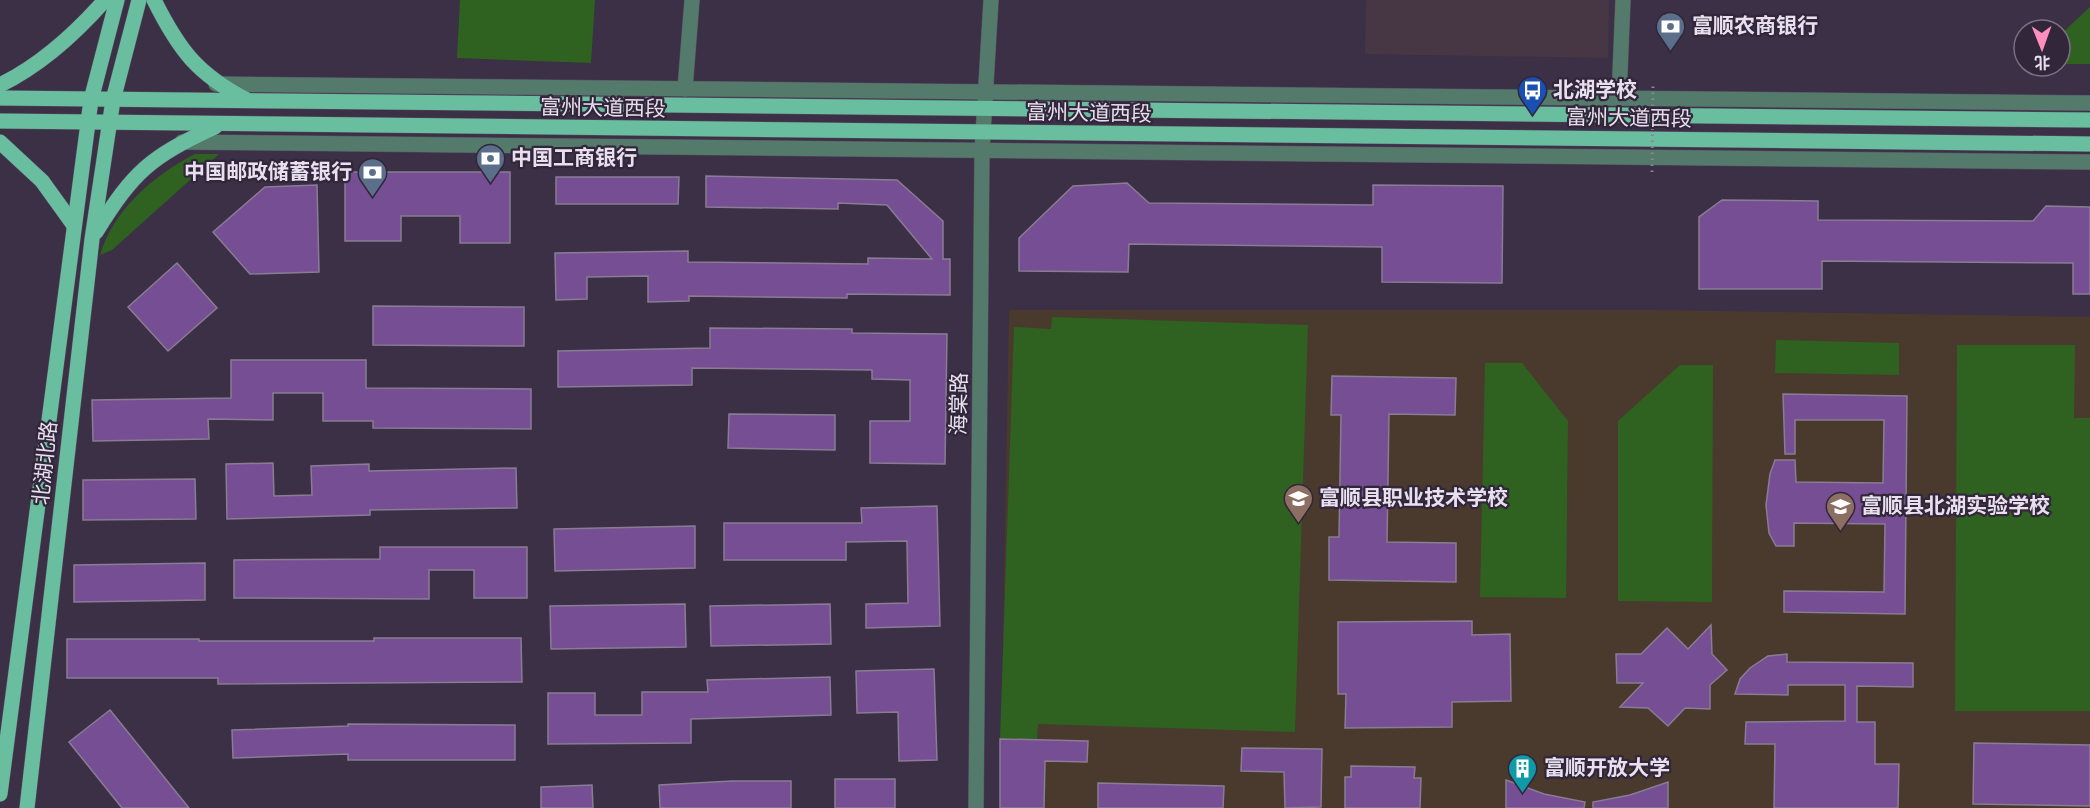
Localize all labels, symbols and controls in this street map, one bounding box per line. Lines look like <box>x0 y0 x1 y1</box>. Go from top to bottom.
bank icon: 富顺农商银行 <box>1655 10 1687 52</box>
place label: 富顺农商银行 <box>1692 14 1818 39</box>
north arrow <box>2012 18 2072 78</box>
text: 北 <box>2034 52 2050 71</box>
bus stop icon: 北湖学校 <box>1516 74 1548 116</box>
place label: 北湖学校 <box>1553 78 1637 103</box>
street label: 富州大道西段 <box>540 95 666 122</box>
street label: 富州大道西段 <box>1026 100 1152 127</box>
street label: 富州大道西段 <box>1566 105 1692 132</box>
bank icon: 中国工商银行 <box>474 142 506 184</box>
place label: 中国工商银行 <box>511 146 637 171</box>
bank icon: 中国邮政储蓄银行 <box>357 156 389 198</box>
place label: 中国邮政储蓄银行 <box>184 160 352 185</box>
street label: 海棠路 <box>946 372 973 436</box>
street label: 北湖北路 <box>29 420 62 506</box>
school or university icon: 富顺县职业技术学校 <box>1282 482 1314 524</box>
place label: 富顺县职业技术学校 <box>1319 486 1508 511</box>
school or university icon: 富顺县北湖实验学校 <box>1824 490 1856 532</box>
place label: 富顺县北湖实验学校 <box>1861 494 2050 519</box>
building icon: 富顺开放大学 <box>1507 752 1539 794</box>
place label: 富顺开放大学 <box>1544 756 1670 781</box>

